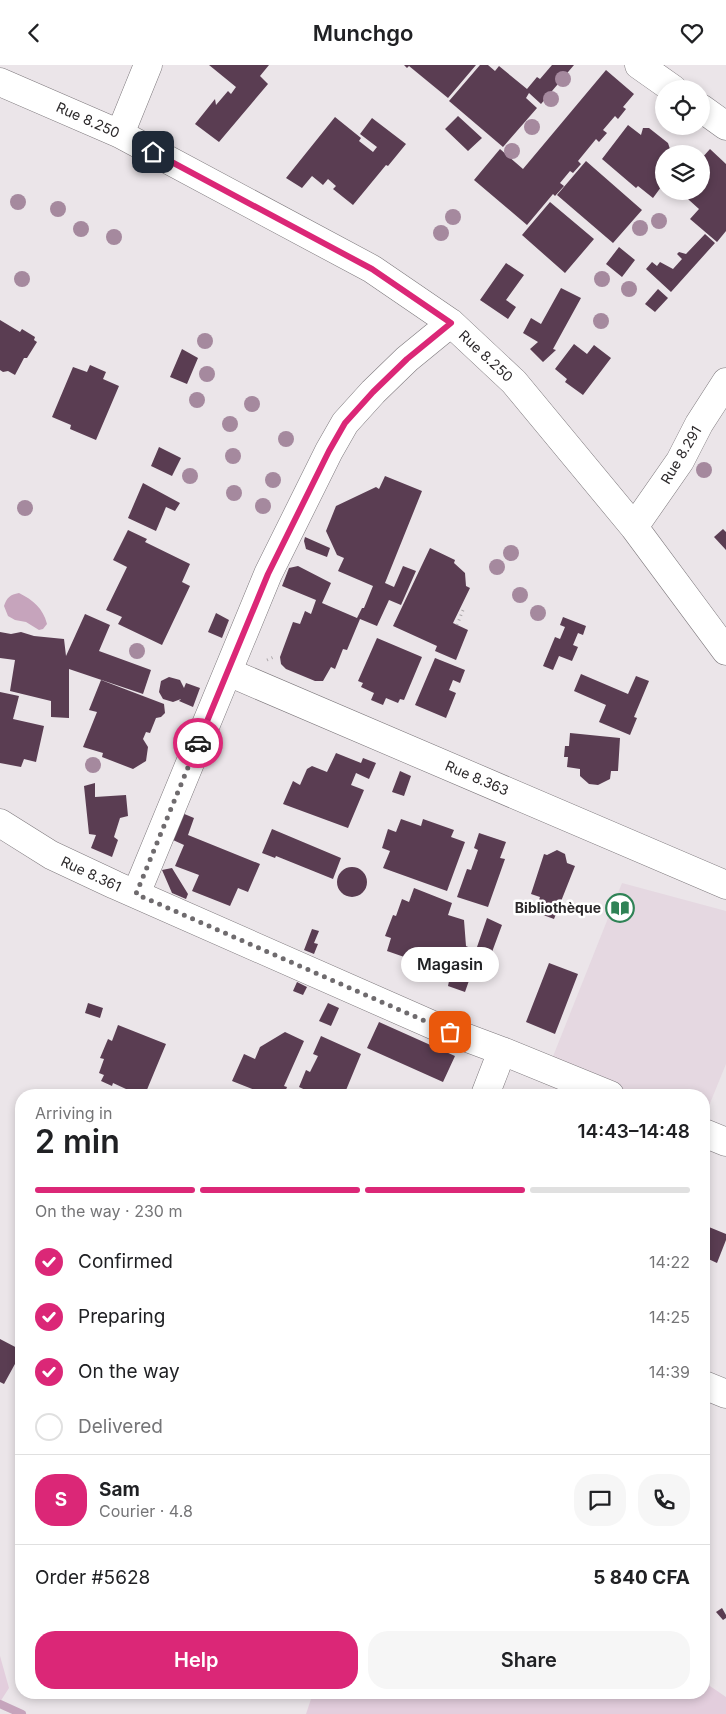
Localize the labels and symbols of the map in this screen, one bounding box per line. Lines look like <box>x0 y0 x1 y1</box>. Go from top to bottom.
street label: Rue 8.250 <box>54 98 123 141</box>
pin <box>132 131 174 173</box>
street label: Rue 8.250 <box>456 326 517 385</box>
street label: Rue 8.291 <box>657 423 705 487</box>
courier <box>173 718 223 768</box>
street label: Rue 8.363 <box>443 757 512 799</box>
street label: Rue 8.361 <box>58 852 124 895</box>
library icon: Bibliothèque <box>605 893 635 923</box>
place label: Bibliothèque <box>515 899 601 916</box>
callout: Magasin <box>401 947 499 982</box>
pin <box>429 1011 471 1053</box>

